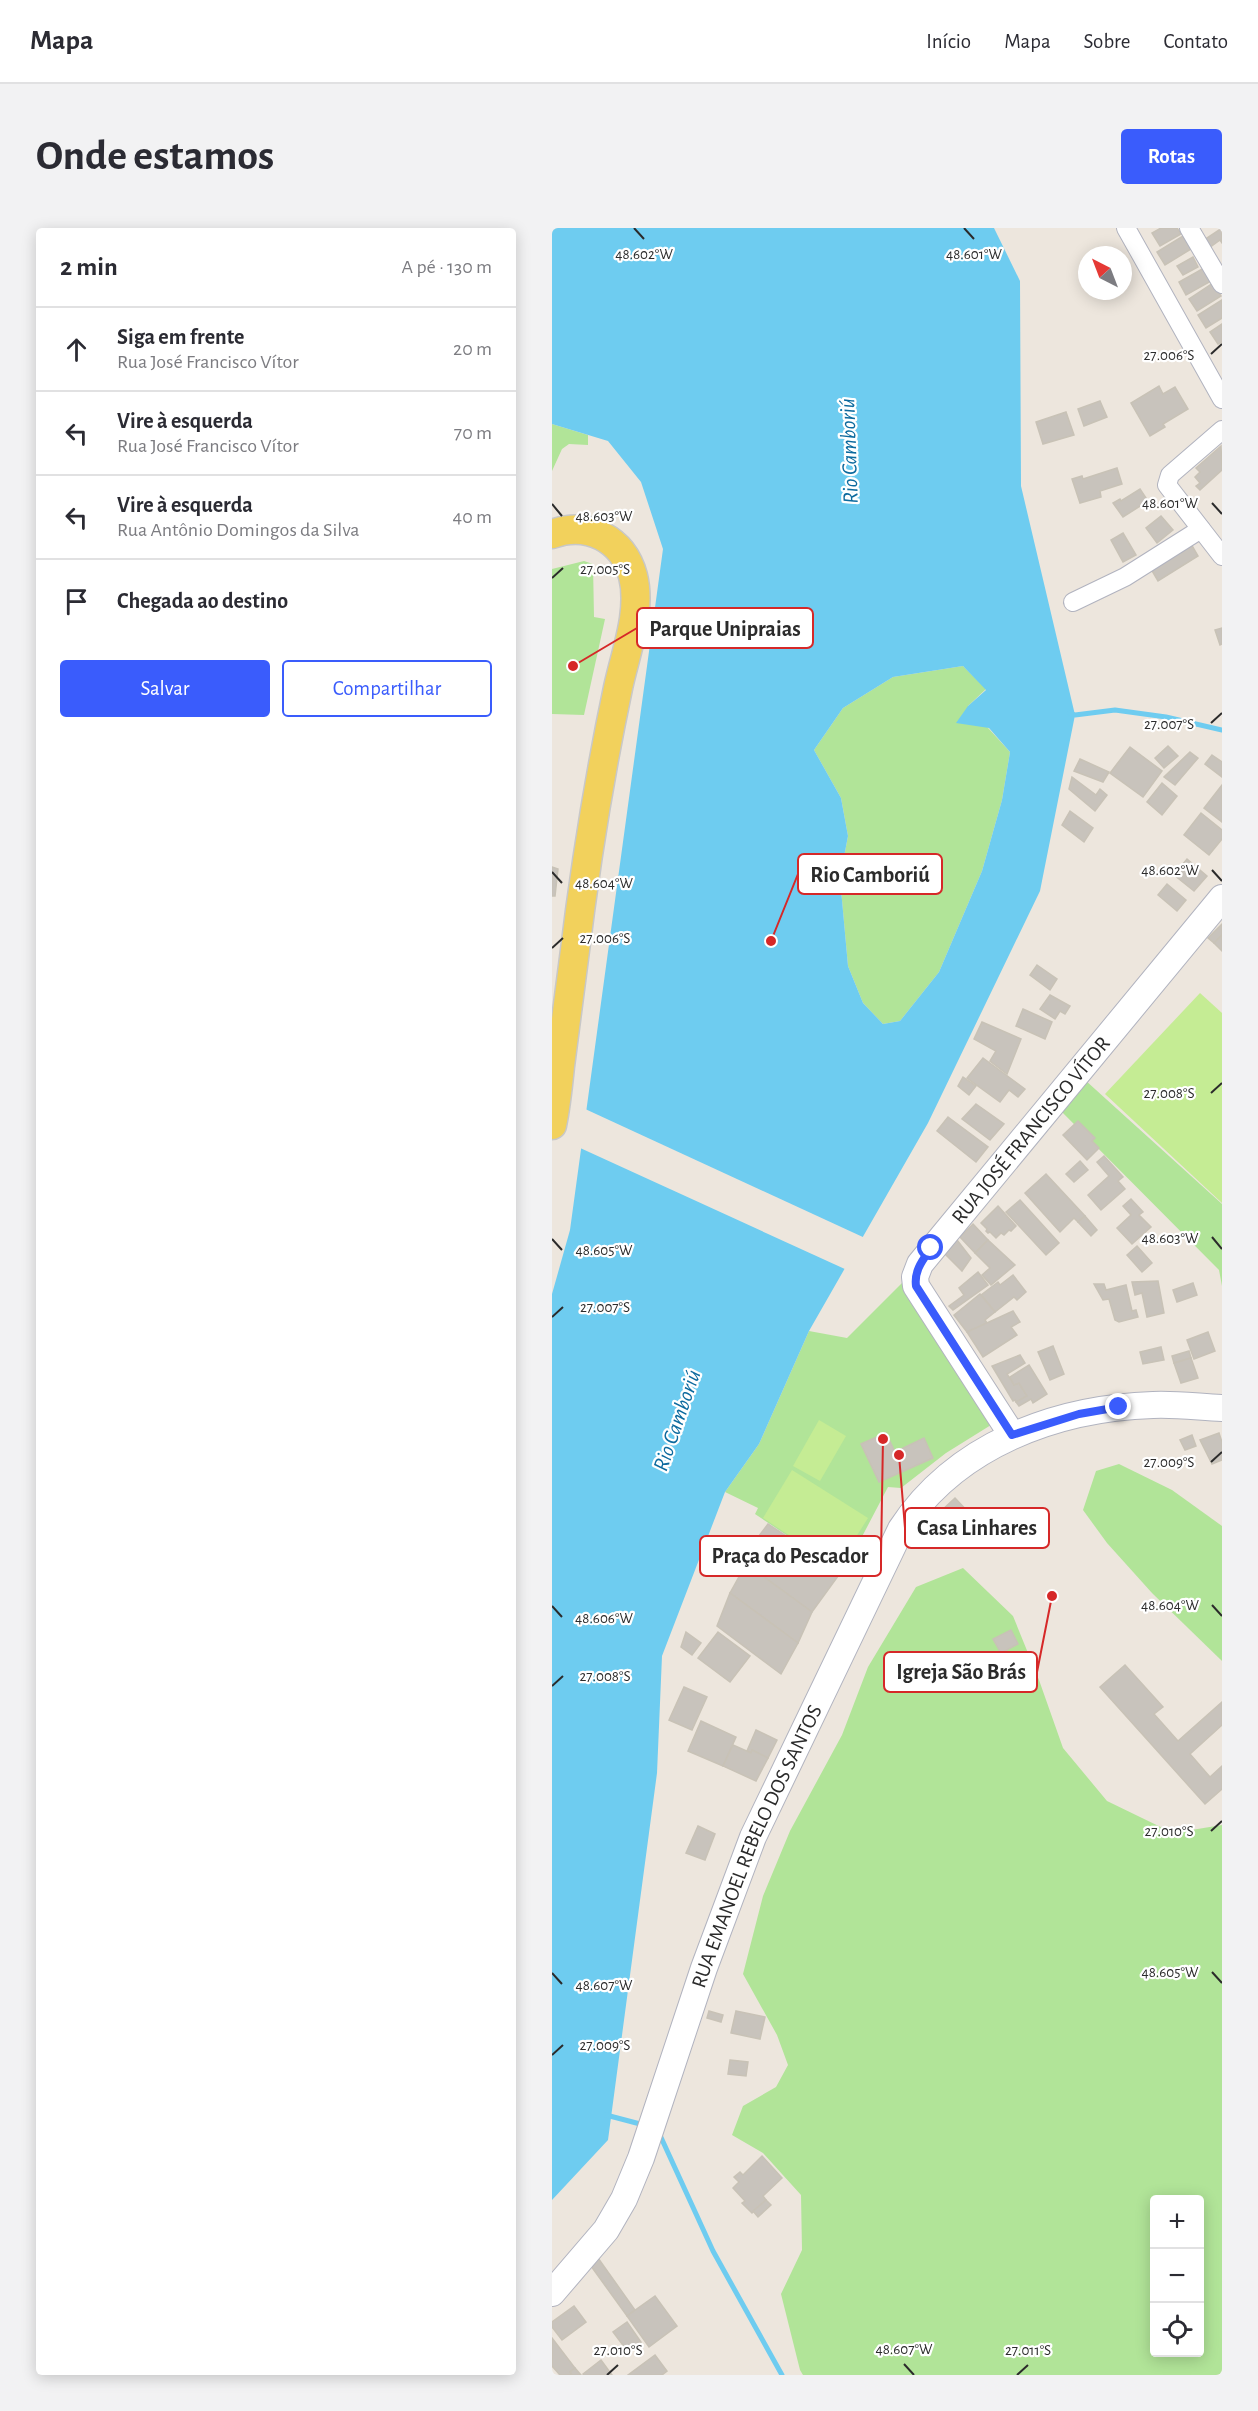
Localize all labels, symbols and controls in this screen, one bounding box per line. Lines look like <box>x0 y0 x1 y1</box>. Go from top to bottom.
text: Mapa <box>30 27 93 55</box>
text: Início <box>926 31 971 52</box>
text: Mapa <box>1004 31 1051 52</box>
text: Sobre <box>1084 31 1130 52</box>
text: Contato <box>1163 31 1228 52</box>
button: Rotas <box>1121 129 1222 184</box>
text: Onde estamos <box>36 135 274 177</box>
north arrow <box>1078 246 1132 300</box>
text: 48.602°W <box>615 247 673 262</box>
text: 48.601°W <box>946 247 1003 262</box>
text: 2 min <box>60 254 118 280</box>
text: A pé · 130 m <box>402 257 492 277</box>
text: Siga em frente <box>117 326 244 348</box>
icon: ahead <box>60 333 93 366</box>
text: 20 m <box>453 339 492 359</box>
text: 27.006°S <box>1144 348 1194 363</box>
text: Rua José Francisco Vítor <box>117 352 299 372</box>
water label: Rio Camboriú <box>836 398 862 504</box>
text: Vire à esquerda <box>117 410 253 432</box>
icon: left <box>60 417 93 450</box>
text: 70 m <box>454 423 492 443</box>
text: Rua José Francisco Vítor <box>117 436 299 456</box>
text: Vire à esquerda <box>117 494 253 516</box>
text: 48.601°W <box>1142 496 1199 511</box>
icon: left <box>60 501 93 534</box>
text: 40 m <box>453 507 492 527</box>
text: 48.603°W <box>576 509 633 524</box>
text: Rua Antônio Domingos da Silva <box>117 520 360 540</box>
text: 27.005°S <box>580 562 630 577</box>
icon: arrive <box>60 585 93 618</box>
text: Chegada ao destino <box>117 590 288 612</box>
callout: Parque Unipraias <box>637 608 813 648</box>
text: Parque Unipraias <box>649 618 801 640</box>
button: Salvar <box>60 660 270 717</box>
button: Compartilhar <box>282 660 492 717</box>
text: 27.007°S <box>1144 717 1194 732</box>
callout: Rio Camboriú <box>798 854 942 894</box>
text: 48.602°W <box>1141 863 1199 878</box>
text: Rio Camboriú <box>810 864 930 886</box>
text: 48.604°W <box>575 876 634 891</box>
text: 27.006°S <box>580 931 630 946</box>
street label: RUA JOSÉ FRANCISCO VÍTOR <box>948 1033 1114 1228</box>
text: 27.008°S <box>1144 1086 1194 1101</box>
text: 48.603°W <box>1142 1231 1199 1246</box>
route start <box>917 1234 943 1260</box>
text: 48.605°W <box>575 1243 633 1258</box>
text: 27.007°S <box>580 1300 630 1315</box>
water label: Rio Camboriú <box>649 1367 705 1474</box>
route end <box>1105 1393 1131 1419</box>
text: 27.009°S <box>1144 1455 1194 1470</box>
callout: Casa Linhares <box>905 1508 1049 1548</box>
text: Casa Linhares <box>917 1517 1037 1539</box>
callout: Praça do Pescador <box>700 1536 881 1576</box>
text: Praça do Pescador <box>711 1545 869 1567</box>
text: 48.604°W <box>1141 1598 1200 1613</box>
text: 48.606°W <box>575 1611 633 1626</box>
callout: Igreja São Brás <box>884 1652 1037 1692</box>
text: Igreja São Brás <box>896 1661 1026 1684</box>
text: 27.008°S <box>580 1669 630 1684</box>
street label: RUA EMANOEL REBELO DOS SANTOS <box>688 1702 826 1991</box>
text: 27.010°S <box>1145 1824 1194 1839</box>
text: 48.605°W <box>1141 1965 1199 1980</box>
text: 48.607°W <box>576 1978 633 1993</box>
text: 27.009°S <box>580 2038 630 2053</box>
map controls <box>1150 2195 1204 2357</box>
button: + <box>1150 2195 1204 2249</box>
button: − <box>1150 2249 1204 2303</box>
button: locate <box>1150 2303 1204 2357</box>
text: 48.607°W <box>876 2342 933 2357</box>
text: 27.010°S <box>594 2343 643 2358</box>
text: 27.011°S <box>1005 2343 1051 2358</box>

